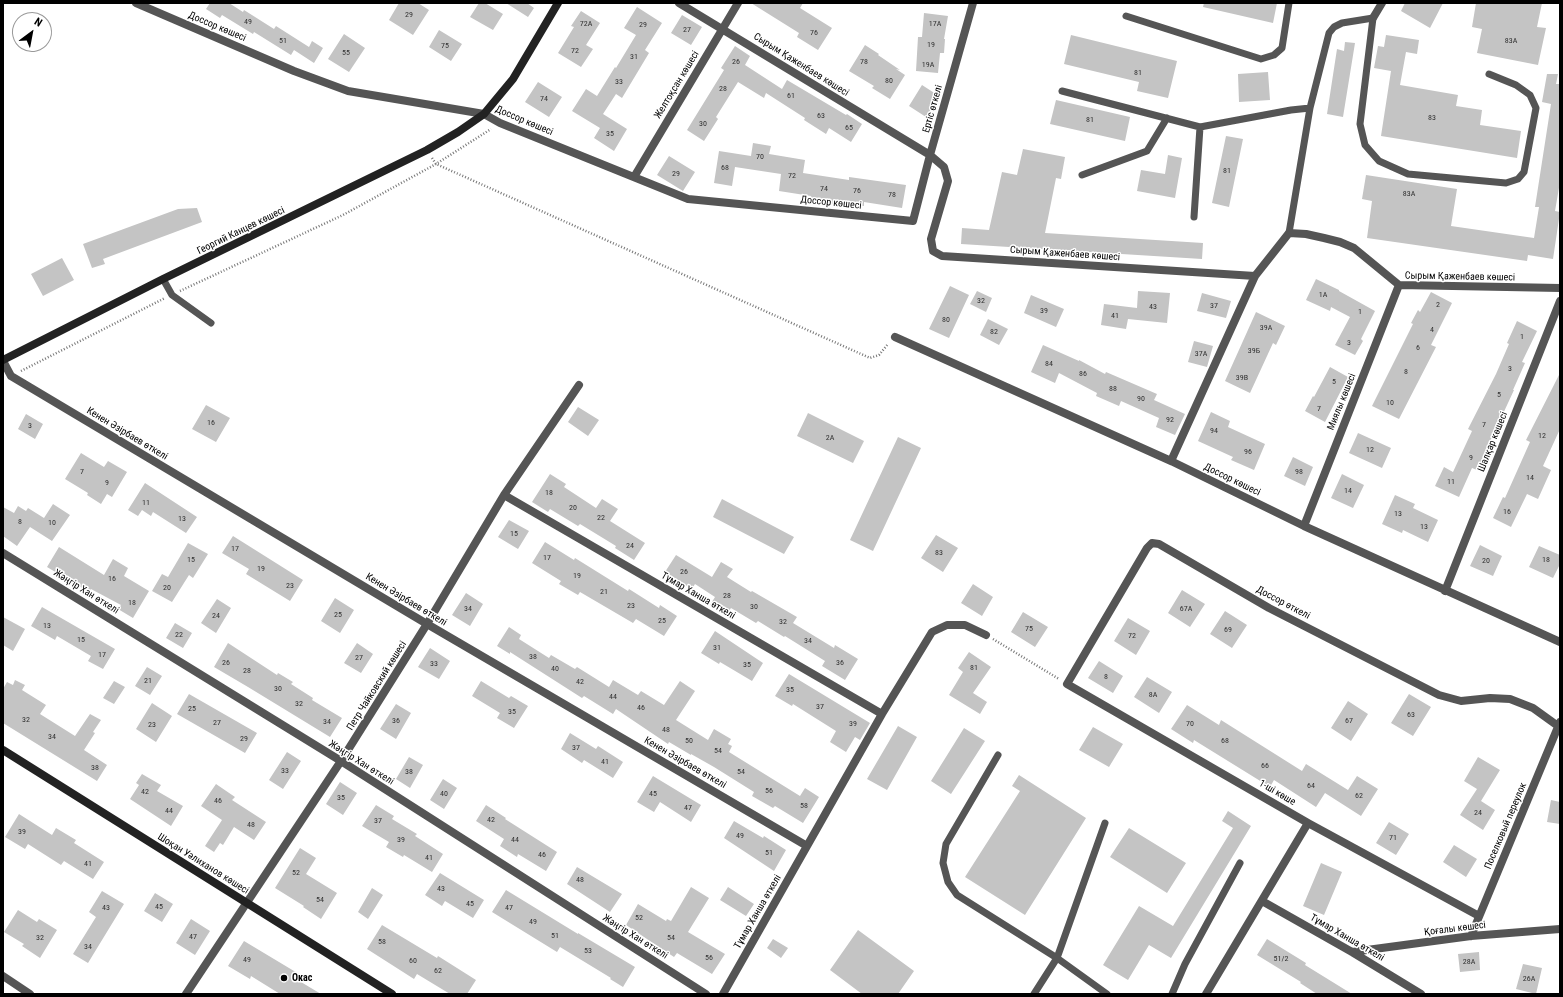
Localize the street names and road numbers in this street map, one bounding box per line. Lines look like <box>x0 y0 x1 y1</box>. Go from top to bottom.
street label: Доссор көшесі <box>186 9 248 45</box>
street label: Сырым Қаженбаев көшесі <box>751 31 851 99</box>
street label: Желтоқсан көшесі <box>652 49 702 121</box>
street label: Ертіс өткелі <box>920 84 946 134</box>
street label: Доссор көшесі <box>493 103 555 139</box>
street label: Доссор көшесі <box>800 194 862 212</box>
street label: Георгий Канцев көшесі <box>195 205 287 257</box>
street label: Сырым Қаженбаев көшесі <box>1010 244 1120 264</box>
street label: Сырым Қаженбаев көшесі <box>1405 270 1515 284</box>
street label: Миялы көшесі <box>1325 372 1359 432</box>
street label: Кенен Әзірбаев өткелі <box>84 405 170 463</box>
street label: Шалқар көшесі <box>1476 410 1510 474</box>
street label: Доссор көшесі <box>1202 461 1262 499</box>
street label: Жәңгір Хан өткелі <box>51 567 121 617</box>
street label: Тұмар Ханша өткелі <box>659 570 737 622</box>
street label: Кенен Әзірбаев өткелі <box>363 571 449 629</box>
street label: Доссор өткелі <box>1254 584 1312 622</box>
street label: Петр Чайковский көшесі <box>345 639 409 733</box>
street label: Кенен Әзірбаев өткелі <box>642 735 728 791</box>
street label: Жәңгір Хан өткелі <box>326 738 396 788</box>
street label: 1-ші көше <box>1256 778 1298 808</box>
street label: Поселковый переулок <box>1482 781 1530 871</box>
street label: Шоқан Уәлиханов көшесі <box>155 831 251 897</box>
street label: Тұмар Ханша өткелі <box>732 873 784 951</box>
street label: Жәңгір Хан өткелі <box>600 912 670 962</box>
street label: Тұмар Ханша өткелі <box>1308 912 1386 964</box>
street label: Қоғалы көшесі <box>1423 919 1487 939</box>

